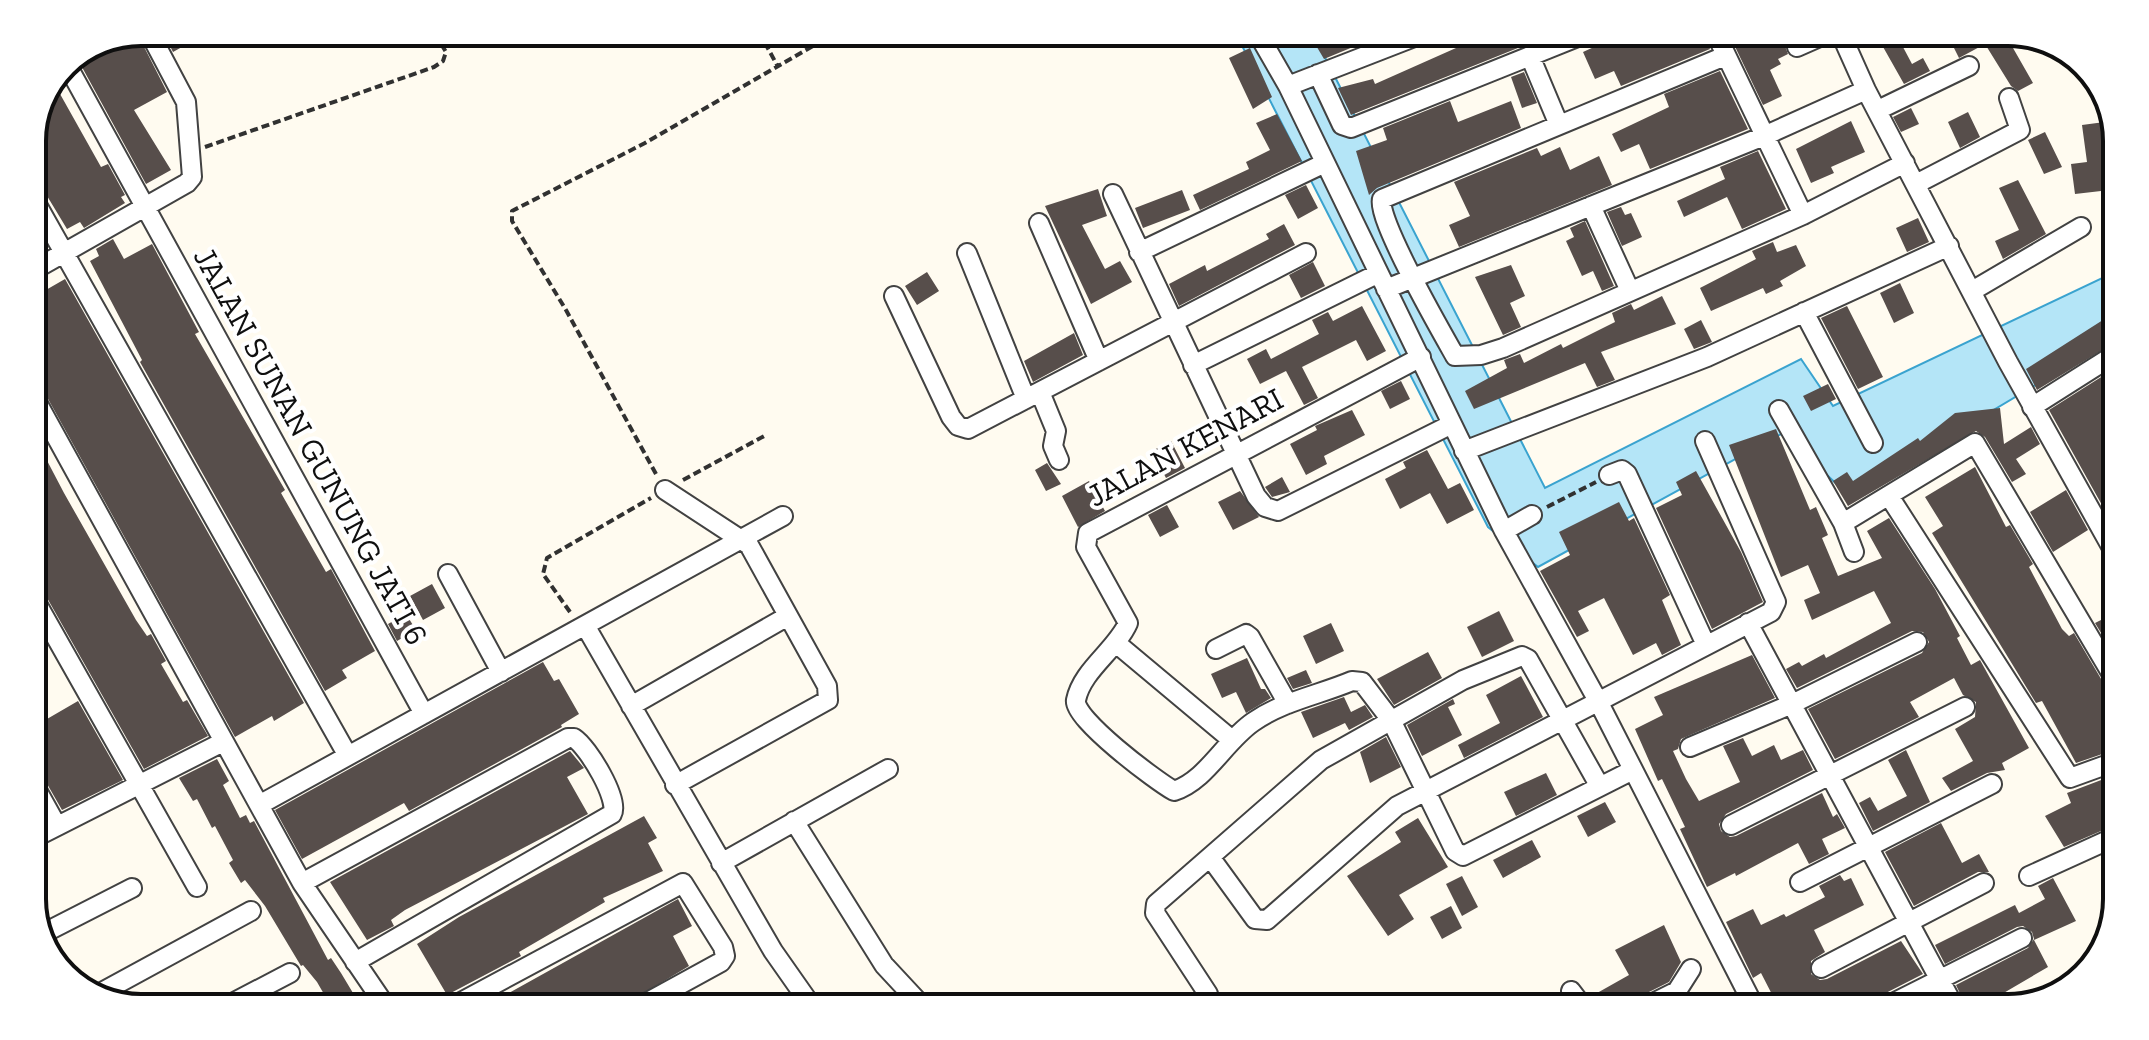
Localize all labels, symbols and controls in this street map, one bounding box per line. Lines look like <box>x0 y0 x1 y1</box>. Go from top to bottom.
street label: JALAN SUNAN GUNUNG JATI 6 <box>186 241 436 651</box>
street label: JALAN KENARI <box>1081 379 1289 515</box>

